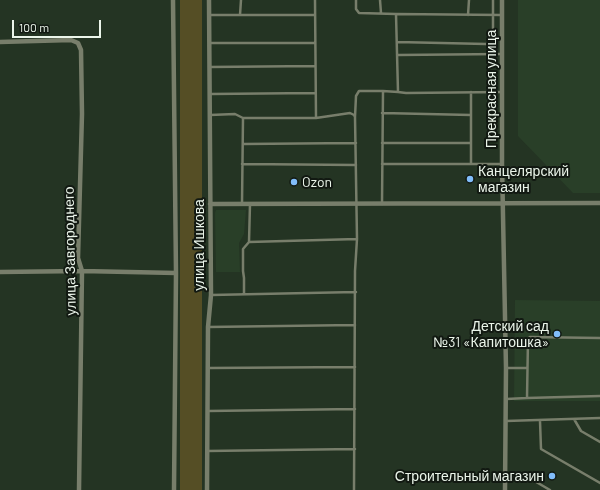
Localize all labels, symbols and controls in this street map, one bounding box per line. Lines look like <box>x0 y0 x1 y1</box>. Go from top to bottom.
scale bar <box>14 12 103 38</box>
text: 100 m <box>19 20 49 34</box>
street label: Прекрасная улица <box>483 30 499 148</box>
place label: Канцелярский магазин <box>478 163 569 196</box>
place label: Ozon <box>302 174 332 190</box>
marker: Канцелярский магазин <box>465 174 475 184</box>
marker: Ozon <box>289 177 299 187</box>
street label: улица Завгороднего <box>60 186 80 316</box>
street label: улица Ишкова <box>191 199 207 291</box>
place label: Детский сад №31 «Капитошка» <box>433 318 549 350</box>
marker: Детский сад №31 «Капитошка» <box>552 329 562 339</box>
place label: Строительный магазин <box>395 468 544 484</box>
marker: Строительный магазин <box>547 471 557 481</box>

